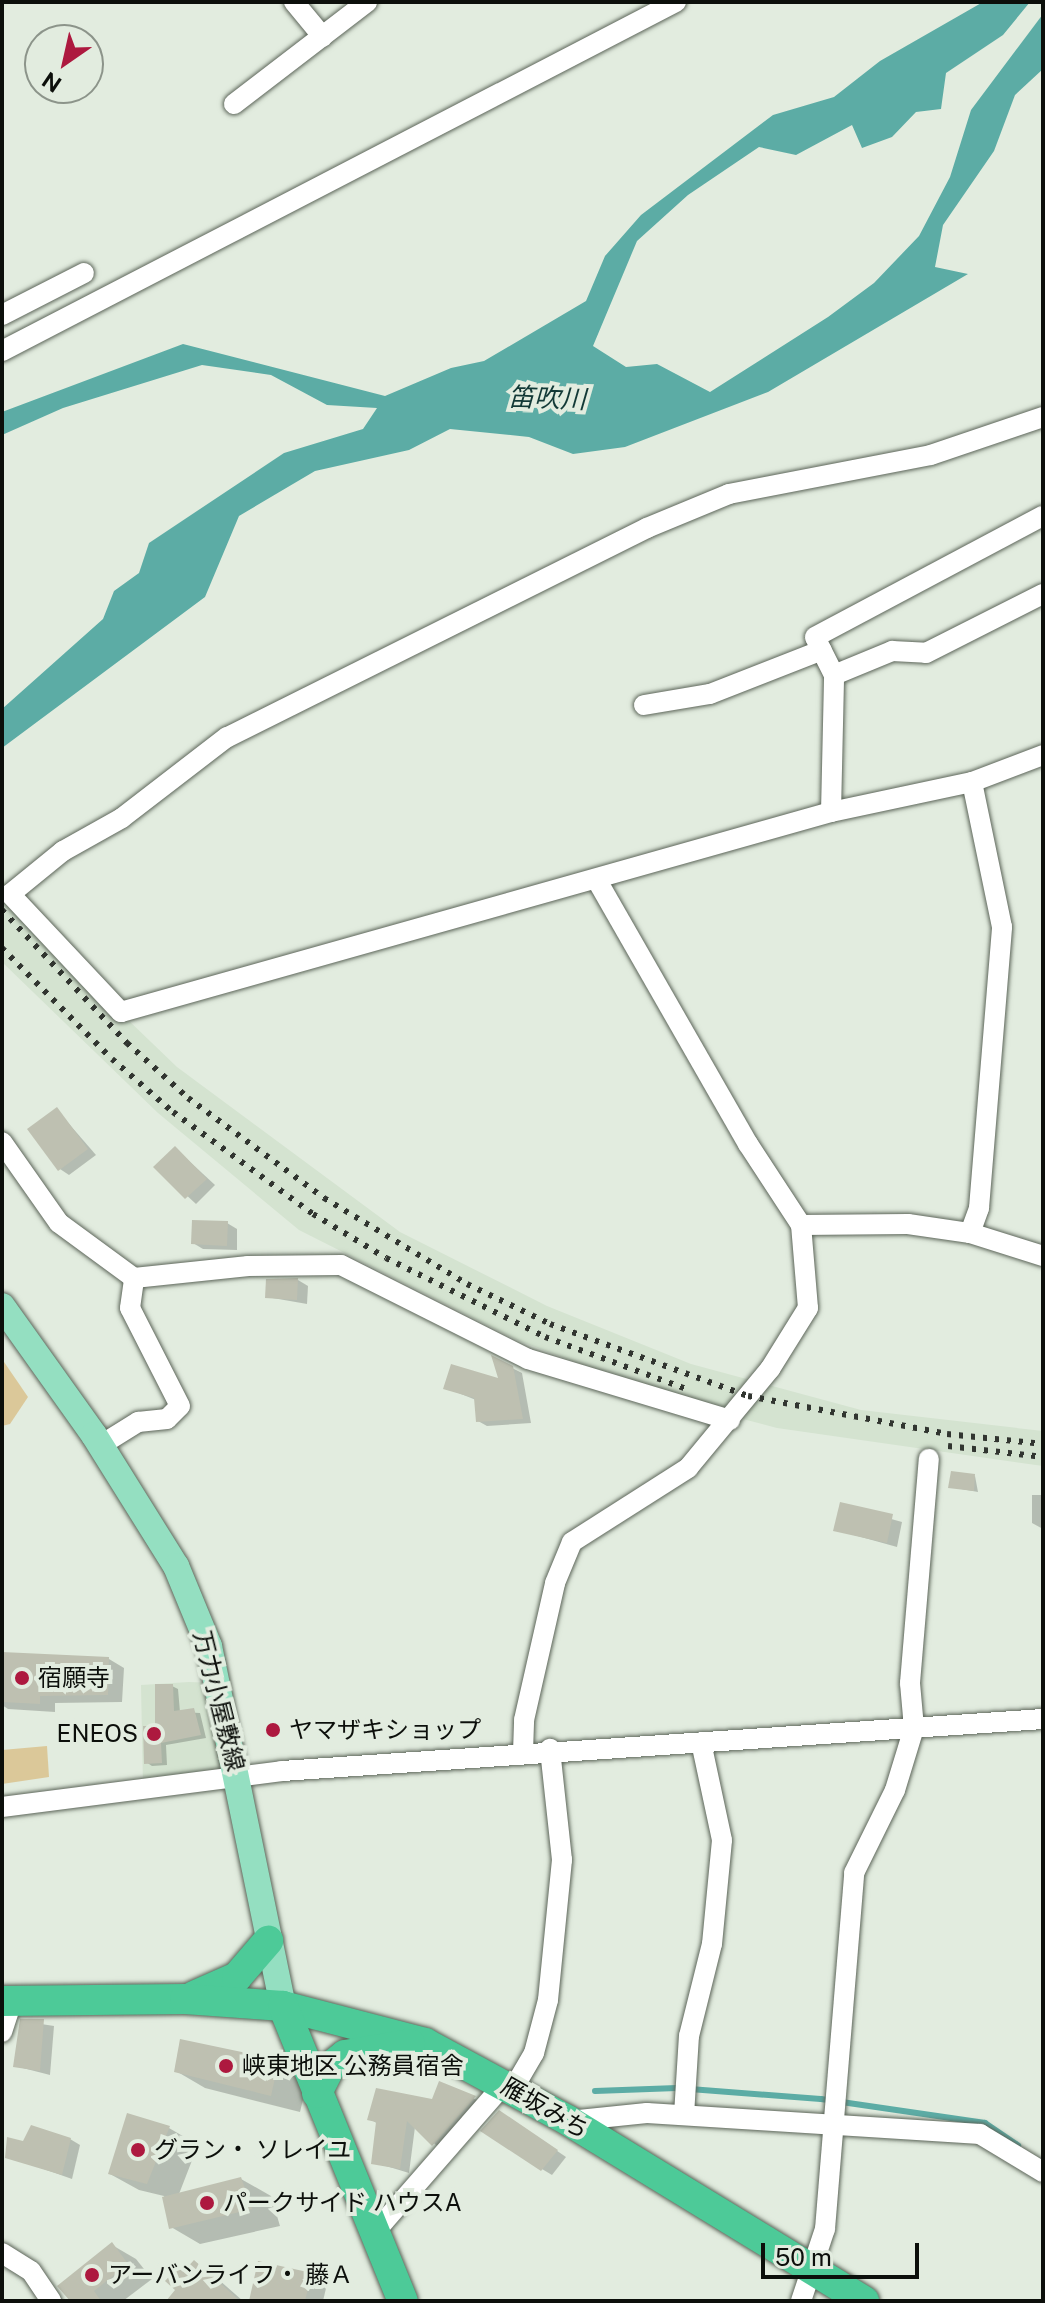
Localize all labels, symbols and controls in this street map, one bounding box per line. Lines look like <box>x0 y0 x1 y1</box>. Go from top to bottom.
north arrow <box>24 24 104 104</box>
text: N <box>37 67 66 98</box>
water label: 笛吹川 <box>507 381 587 415</box>
street label: 万力小屋敷線 <box>188 1628 250 1774</box>
place label: 宿願寺 <box>38 1664 110 1692</box>
marker: 宿願寺 <box>13 1669 31 1687</box>
place label: ヤマザキショップ <box>289 1716 481 1744</box>
place label: ENEOS <box>56 1720 138 1748</box>
marker: ヤマザキショップ <box>264 1721 282 1739</box>
marker: ENEOS <box>145 1725 163 1743</box>
place label: 峡東地区 公務員宿舎 <box>242 2052 464 2080</box>
marker: 峡東地区 公務員宿舎 <box>217 2057 235 2075</box>
street label: 雁坂みち <box>496 2072 594 2144</box>
place label: グラン・ ソレイユ <box>154 2136 352 2164</box>
marker: グラン・ ソレイユ <box>129 2141 147 2159</box>
place label: パークサイド ハウスA <box>223 2189 462 2217</box>
marker: パークサイド ハウスA <box>198 2194 216 2212</box>
scale bar <box>765 2227 923 2277</box>
text: 50 m <box>775 2243 832 2271</box>
place label: アーバンライフ・ 藤Ａ <box>108 2261 352 2289</box>
marker: アーバンライフ・ 藤Ａ <box>83 2266 101 2284</box>

